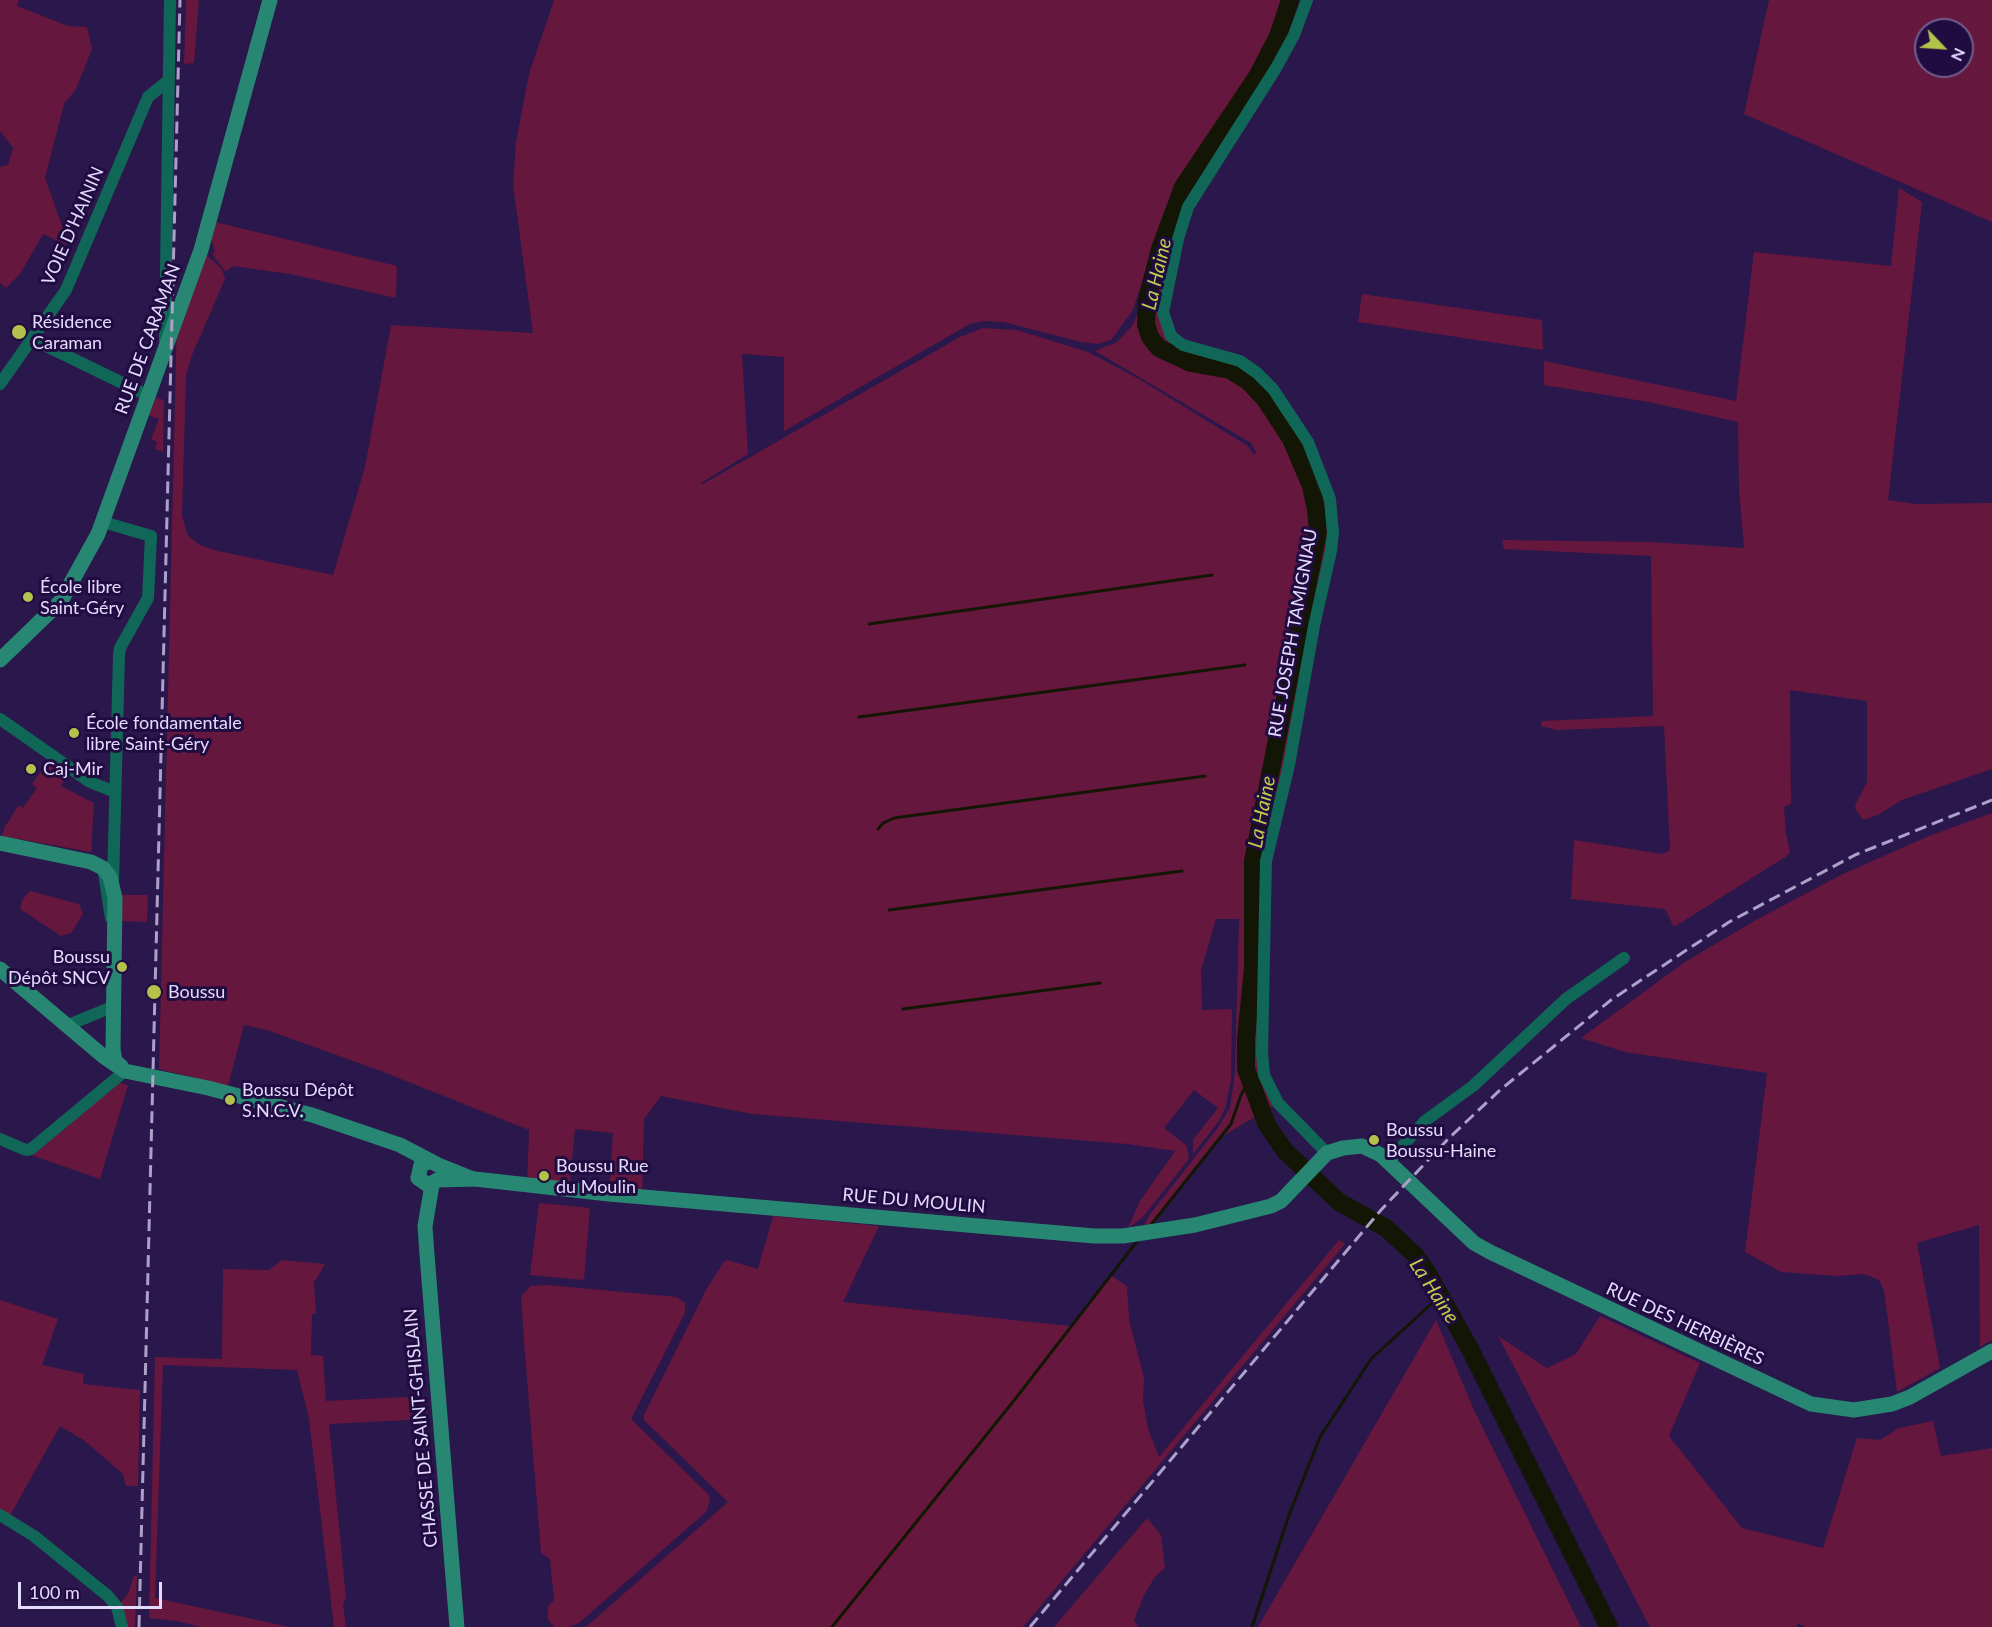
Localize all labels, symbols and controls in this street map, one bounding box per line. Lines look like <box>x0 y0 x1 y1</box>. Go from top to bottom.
north arrow <box>1914 18 1974 78</box>
text: N <box>1948 45 1970 65</box>
street label: VOIE D'HAININ <box>37 164 109 288</box>
water label: La Haine <box>1137 236 1177 312</box>
street label: RUE DE CARAMAN <box>111 261 185 417</box>
place label: Résidence Caraman <box>32 311 112 354</box>
marker: Résidence Caraman <box>10 323 28 341</box>
street label: RUE JOSEPH TAMIGNIAU <box>1264 527 1322 739</box>
place label: École libre Saint-Géry <box>40 576 124 618</box>
marker: École libre Saint-Géry <box>21 590 35 604</box>
place label: École fondamentale libre Saint-Géry <box>86 712 242 754</box>
marker: École fondamentale libre Saint-Géry <box>67 726 81 740</box>
place label: Caj-Mir <box>43 758 102 780</box>
marker: Caj-Mir <box>24 762 38 776</box>
water label: La Haine <box>1243 774 1281 850</box>
place label: Boussu Dépôt SNCV <box>8 946 110 988</box>
marker: Boussu Dépôt SNCV <box>115 960 129 974</box>
place label: Boussu <box>168 981 225 1003</box>
marker: Boussu <box>145 983 163 1001</box>
place label: Boussu Dépôt S.N.C.V. <box>242 1079 354 1122</box>
marker: Boussu Dépôt S.N.C.V. <box>223 1093 237 1107</box>
place label: Boussu Boussu-Haine <box>1386 1119 1496 1162</box>
marker: Boussu Boussu-Haine <box>1367 1133 1381 1147</box>
place label: Boussu Rue du Moulin <box>556 1155 648 1198</box>
marker: Boussu Rue du Moulin <box>537 1169 551 1183</box>
street label: RUE DU MOULIN <box>842 1184 986 1218</box>
water label: La Haine <box>1404 1254 1464 1328</box>
street label: RUE DES HERBIÈRES <box>1603 1278 1767 1370</box>
street label: CHASSE DE SAINT-GHISLAIN <box>400 1308 442 1548</box>
scale bar <box>21 1570 165 1608</box>
text: 100 m <box>29 1581 80 1603</box>

